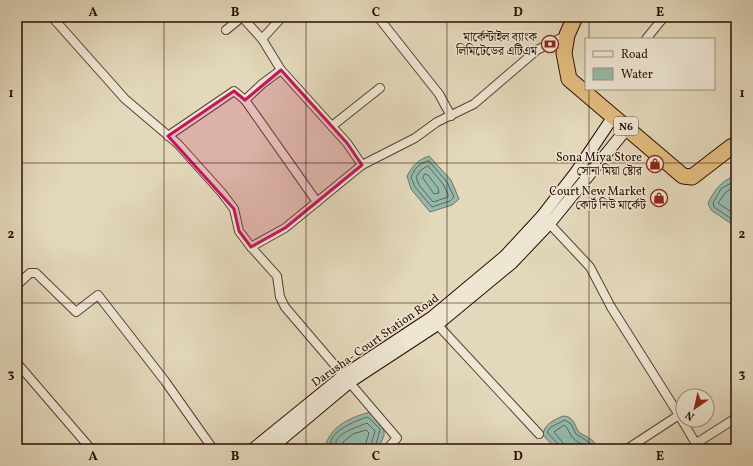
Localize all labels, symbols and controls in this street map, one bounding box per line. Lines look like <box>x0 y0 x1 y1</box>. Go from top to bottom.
text: A <box>88 4 98 22</box>
text: B <box>231 4 240 22</box>
text: C <box>372 4 380 22</box>
text: D <box>513 4 523 22</box>
text: E <box>656 4 664 22</box>
place label: মার্কেন্টাইল ব্যাংক লিমিটেডের এটিএম <box>455 29 538 60</box>
bank icon: মার্কেন্টাইল ব্যাংক লিমিটেডের এটিএম <box>540 34 560 54</box>
legend <box>585 38 715 90</box>
text: Road <box>621 47 648 63</box>
text: Water <box>621 67 653 83</box>
text: 1 <box>8 85 14 103</box>
text: 1 <box>739 85 745 103</box>
road number: N6 <box>614 117 638 135</box>
place label: Sona Miya Store সোনা মিয়া ষ্টোর <box>556 150 643 180</box>
shop icon: Sona Miya Store সোনা মিয়া ষ্টোর <box>645 154 665 174</box>
place label: Court New Market কোর্ট নিউ মার্কেট <box>549 184 647 214</box>
shop icon: Court New Market কোর্ট নিউ মার্কেট <box>649 188 669 208</box>
text: 2 <box>8 226 15 244</box>
text: 2 <box>739 226 746 244</box>
street label: Darusha- Court Station Road <box>309 291 443 391</box>
text: 3 <box>8 366 15 384</box>
text: 3 <box>739 366 746 384</box>
north arrow <box>675 388 715 428</box>
text: N <box>683 407 698 424</box>
text: A <box>88 448 98 466</box>
text: B <box>231 448 240 466</box>
text: C <box>372 448 380 466</box>
text: D <box>513 448 523 466</box>
text: E <box>656 448 664 466</box>

